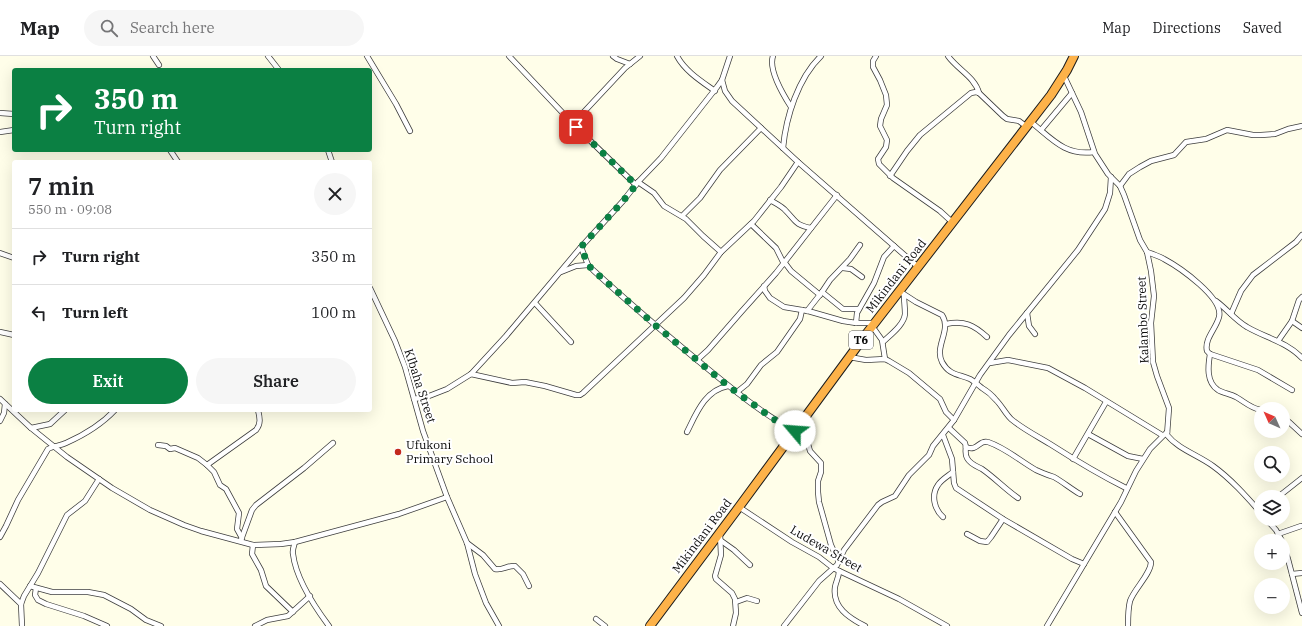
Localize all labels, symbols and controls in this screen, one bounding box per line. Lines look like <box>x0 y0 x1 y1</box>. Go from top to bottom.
search box <box>84 10 364 46</box>
text: Map <box>20 16 60 40</box>
icon: search <box>98 17 120 39</box>
text: Search here <box>130 18 214 37</box>
text: Map <box>1102 19 1131 37</box>
text: Directions <box>1153 19 1221 37</box>
text: Saved <box>1243 19 1282 37</box>
text: 350 m <box>94 80 178 117</box>
icon: right <box>28 84 80 136</box>
pin <box>559 110 593 144</box>
text: Turn right <box>94 116 181 139</box>
icon: arrive <box>565 116 587 138</box>
text: 7 min <box>28 170 95 202</box>
button: close <box>314 173 356 215</box>
text: 550 m · 09:08 <box>28 201 112 218</box>
street label: Mikindani Road <box>862 236 929 316</box>
icon: right <box>28 246 50 268</box>
text: Turn right <box>62 247 140 266</box>
text: 350 m <box>311 247 356 266</box>
street label: Kalambo Street <box>1133 276 1152 364</box>
icon: left <box>28 302 50 324</box>
text: Turn left <box>62 303 128 322</box>
text: 100 m <box>311 303 356 322</box>
road number: T6 <box>849 331 873 349</box>
street label: KIbaha Street <box>401 347 440 425</box>
button: Exit <box>28 358 188 404</box>
button: Share <box>196 358 356 404</box>
north arrow <box>1254 402 1290 438</box>
map controls <box>1254 402 1290 614</box>
position arrow <box>774 410 816 452</box>
place label: Ufukoni Primary School <box>406 437 494 466</box>
button: search <box>1254 446 1290 482</box>
marker: Ufukoni Primary School <box>393 447 403 457</box>
button: layers <box>1254 490 1290 526</box>
street label: Mikindani Road <box>669 495 734 576</box>
street label: Ludewa Street <box>788 522 865 575</box>
button: + <box>1254 534 1290 570</box>
button: − <box>1254 578 1290 614</box>

